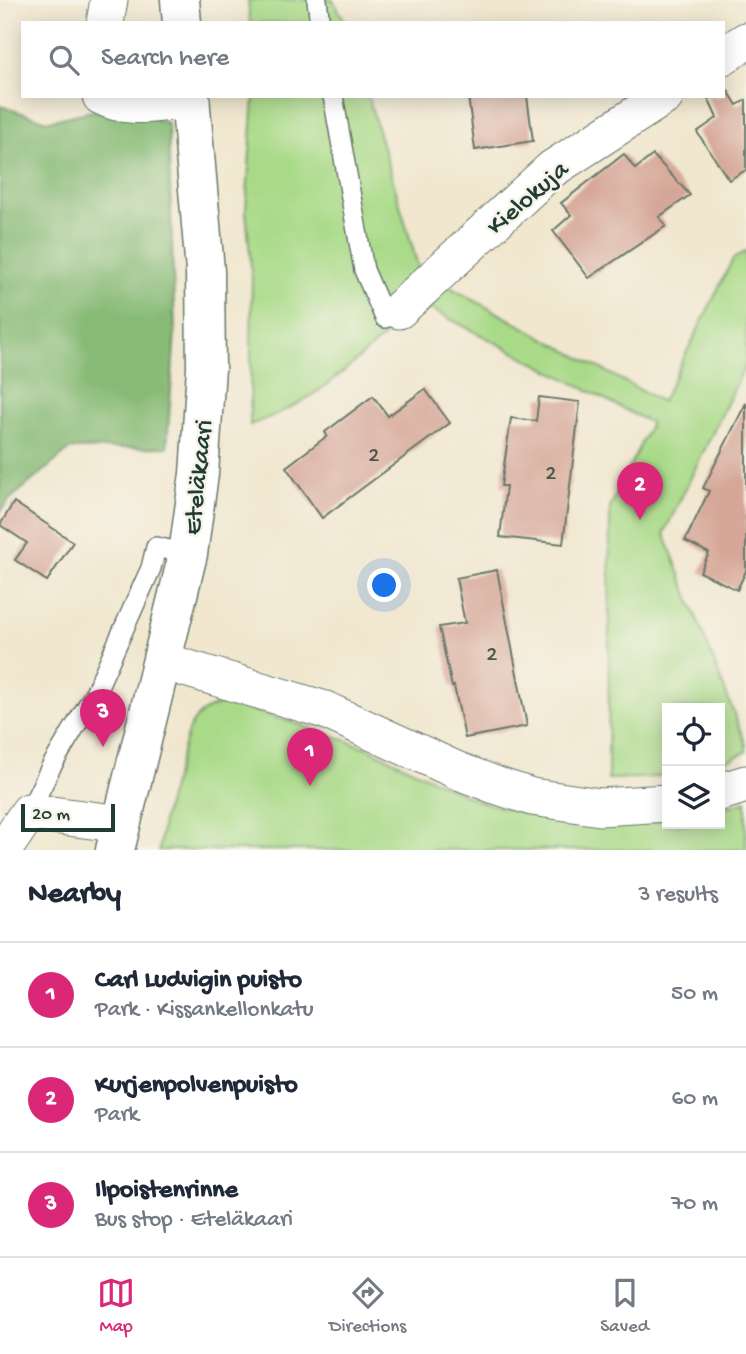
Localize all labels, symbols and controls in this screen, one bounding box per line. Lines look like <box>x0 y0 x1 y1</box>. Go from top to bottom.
search box <box>21 21 725 98</box>
icon: search <box>45 41 83 79</box>
text: Search here <box>101 44 229 75</box>
street label: Kielokuja <box>482 154 577 243</box>
street label: Eteläkaari <box>179 418 222 537</box>
house number: 2 <box>368 443 380 470</box>
house number: 2 <box>545 461 557 488</box>
pin: 2 <box>617 462 663 520</box>
your location <box>367 568 401 602</box>
house number: 2 <box>486 642 498 669</box>
pin: 3 <box>80 689 126 747</box>
map controls <box>662 703 725 829</box>
button: locate <box>662 703 725 766</box>
pin: 1 <box>287 728 333 786</box>
button: layers <box>662 766 725 829</box>
scale bar <box>21 801 116 833</box>
text: 20 m <box>32 804 70 827</box>
text: Nearby <box>28 878 121 913</box>
text: 3 results <box>638 882 718 909</box>
text: Carl Ludvigin puisto <box>95 966 302 997</box>
text: 1 <box>46 981 56 1008</box>
text: 50 m <box>671 981 718 1008</box>
text: Park · Kissankellonkatu <box>95 997 314 1024</box>
text: Kurjenpolvenpuisto <box>95 1071 298 1102</box>
text: 2 <box>45 1086 57 1113</box>
text: 60 m <box>672 1086 718 1113</box>
text: Park <box>95 1102 139 1129</box>
text: Ilpoistenrinne <box>95 1176 238 1207</box>
text: 3 <box>45 1191 57 1218</box>
text: 70 m <box>671 1191 718 1218</box>
text: Bus stop · Eteläkaari <box>95 1207 293 1234</box>
tab: Map <box>97 1274 135 1339</box>
tab: Directions <box>329 1274 406 1339</box>
tab: Saved <box>600 1274 649 1339</box>

